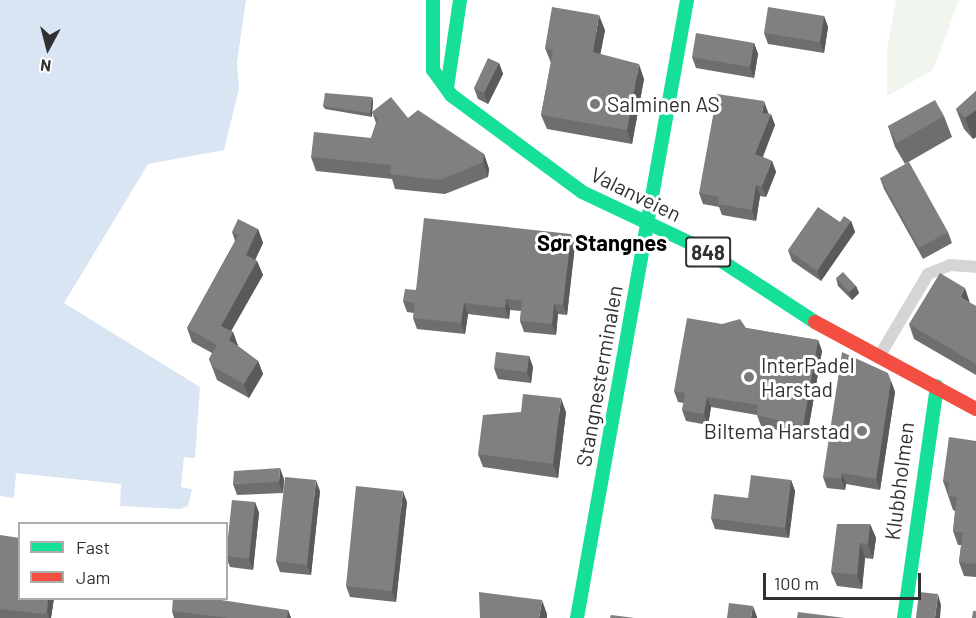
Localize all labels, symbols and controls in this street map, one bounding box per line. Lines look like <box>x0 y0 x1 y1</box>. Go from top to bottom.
north arrow <box>18 18 78 78</box>
text: N <box>39 56 52 76</box>
place label: Salminen AS <box>607 91 720 117</box>
marker: Salminen AS <box>588 97 602 111</box>
street label: Valanveien <box>587 161 685 227</box>
district label: Sør Stangnes <box>537 230 667 256</box>
road number: 848 <box>684 235 732 269</box>
street label: Stangnesterminalen <box>571 283 627 469</box>
place label: InterPadel Harstad <box>761 352 855 402</box>
marker: InterPadel Harstad <box>742 370 756 384</box>
place label: Biltema Harstad <box>704 418 850 444</box>
street label: Klubbholmen <box>879 420 919 542</box>
marker: Biltema Harstad <box>855 424 869 438</box>
legend <box>18 522 228 600</box>
text: Fast <box>76 536 110 558</box>
scale bar <box>766 561 924 599</box>
text: Jam <box>76 566 110 588</box>
text: 100 m <box>774 572 819 594</box>

